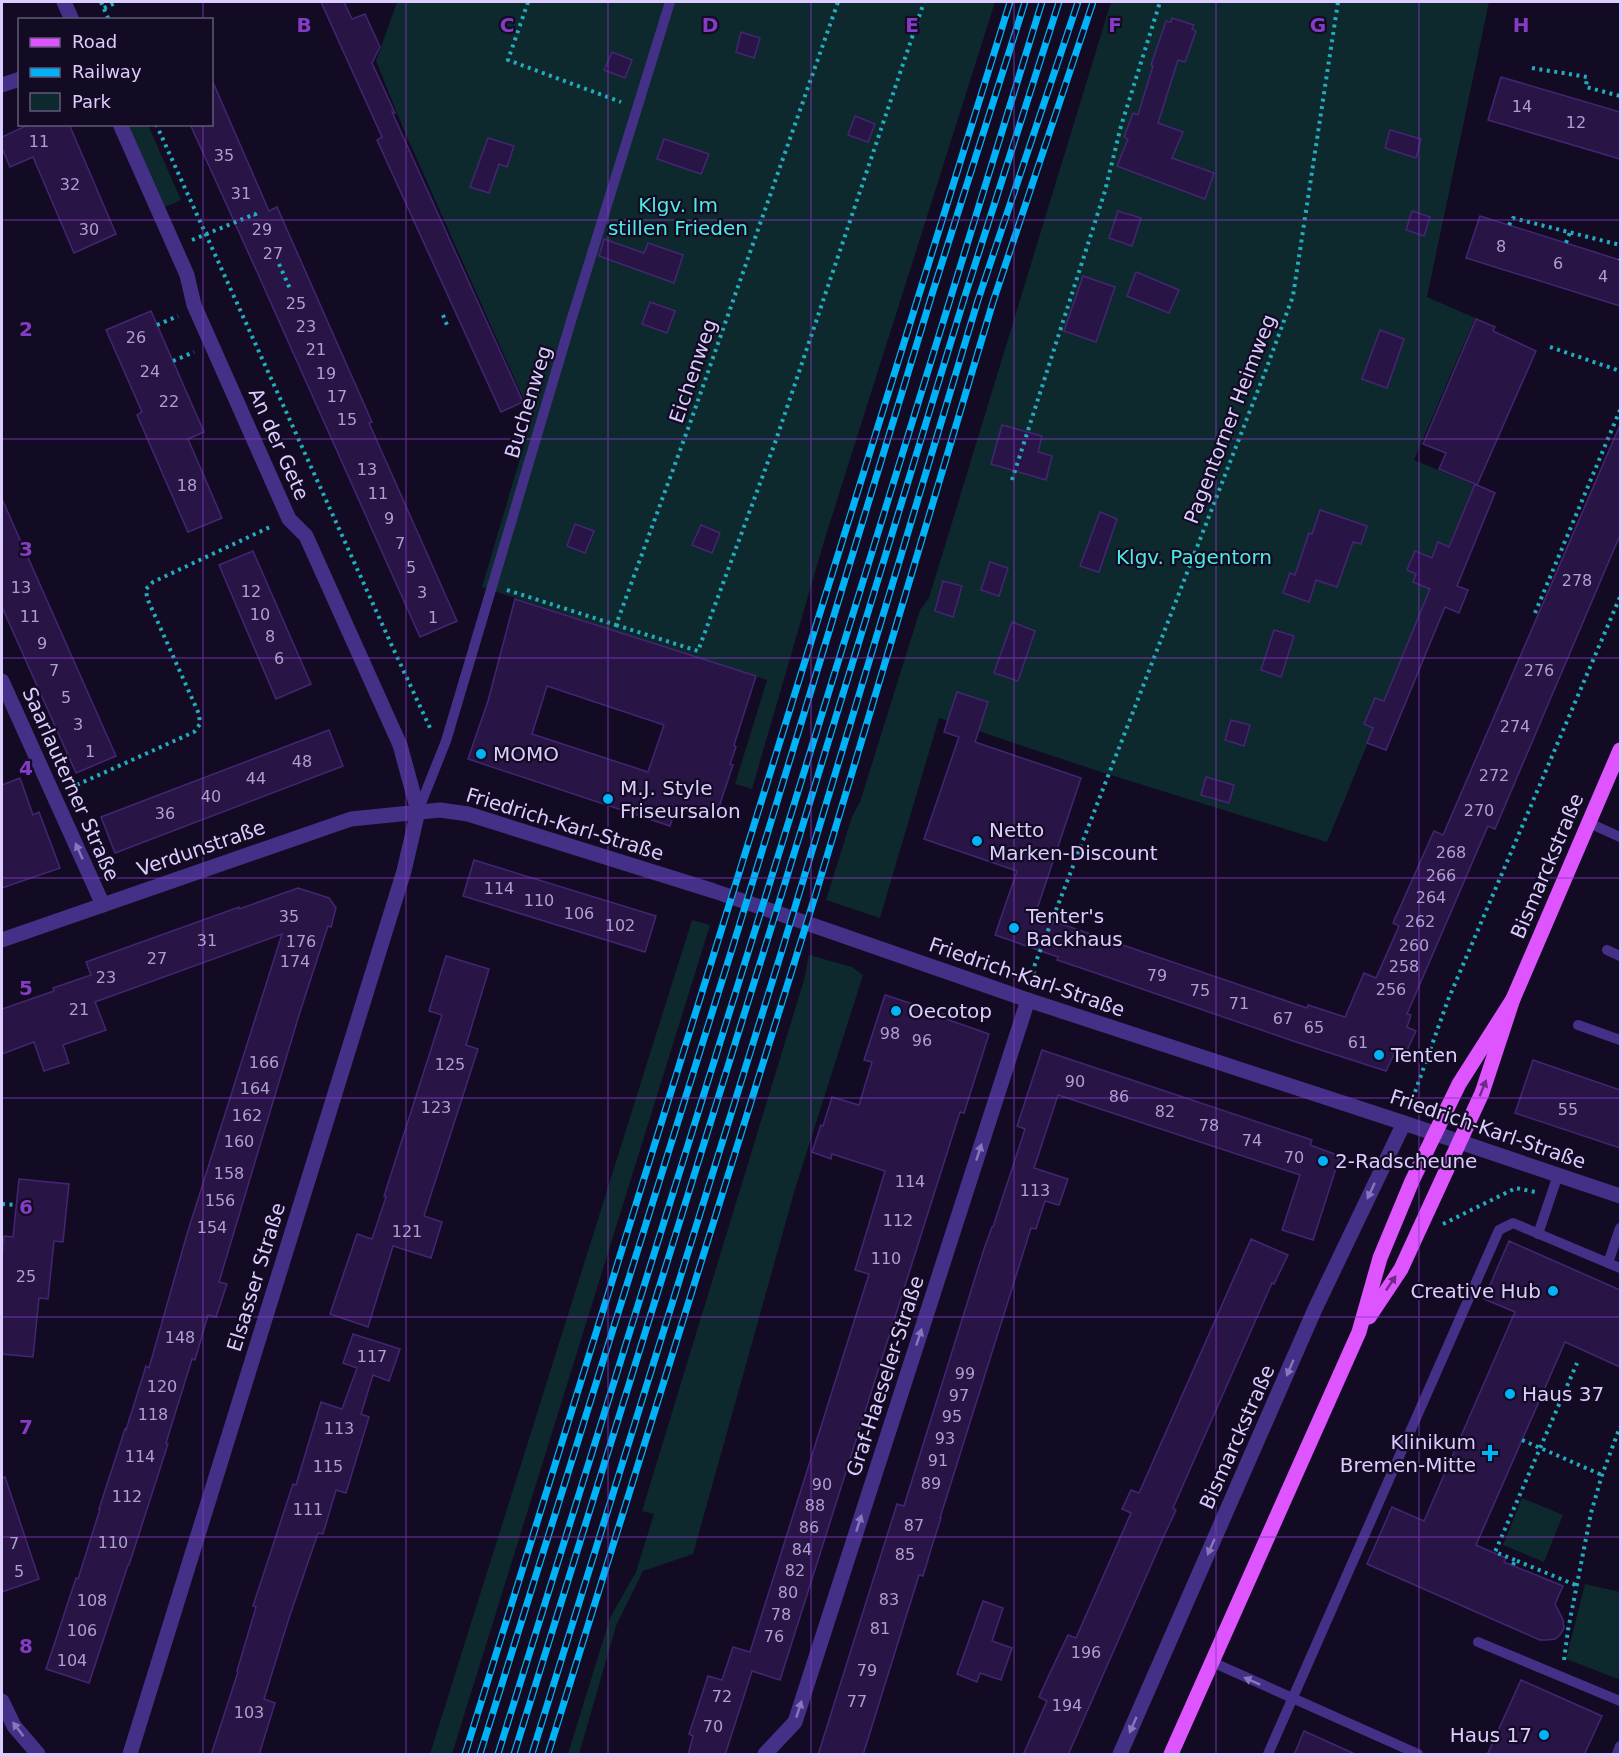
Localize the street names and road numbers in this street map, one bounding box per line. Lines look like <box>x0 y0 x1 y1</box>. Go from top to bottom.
street label: Pagentorner Heimweg <box>1179 311 1281 527</box>
street label: Eichenweg <box>664 316 722 426</box>
street label: Buchenweg <box>500 343 556 461</box>
street label: An der Gete <box>244 384 314 504</box>
street label: Saarlauterner Straße <box>17 683 125 885</box>
street label: Friedrich-Karl-Straße <box>463 782 667 866</box>
street label: Bismarckstraße <box>1506 790 1588 942</box>
street label: Verdunstraße <box>134 815 268 881</box>
street label: Friedrich-Karl-Straße <box>926 932 1128 1022</box>
street label: Friedrich-Karl-Straße <box>1387 1084 1589 1174</box>
street label: Elsasser Straße <box>222 1200 290 1354</box>
street label: Graf-Haeseler-Straße <box>841 1273 929 1479</box>
street label: Bismarckstraße <box>1194 1361 1280 1513</box>

